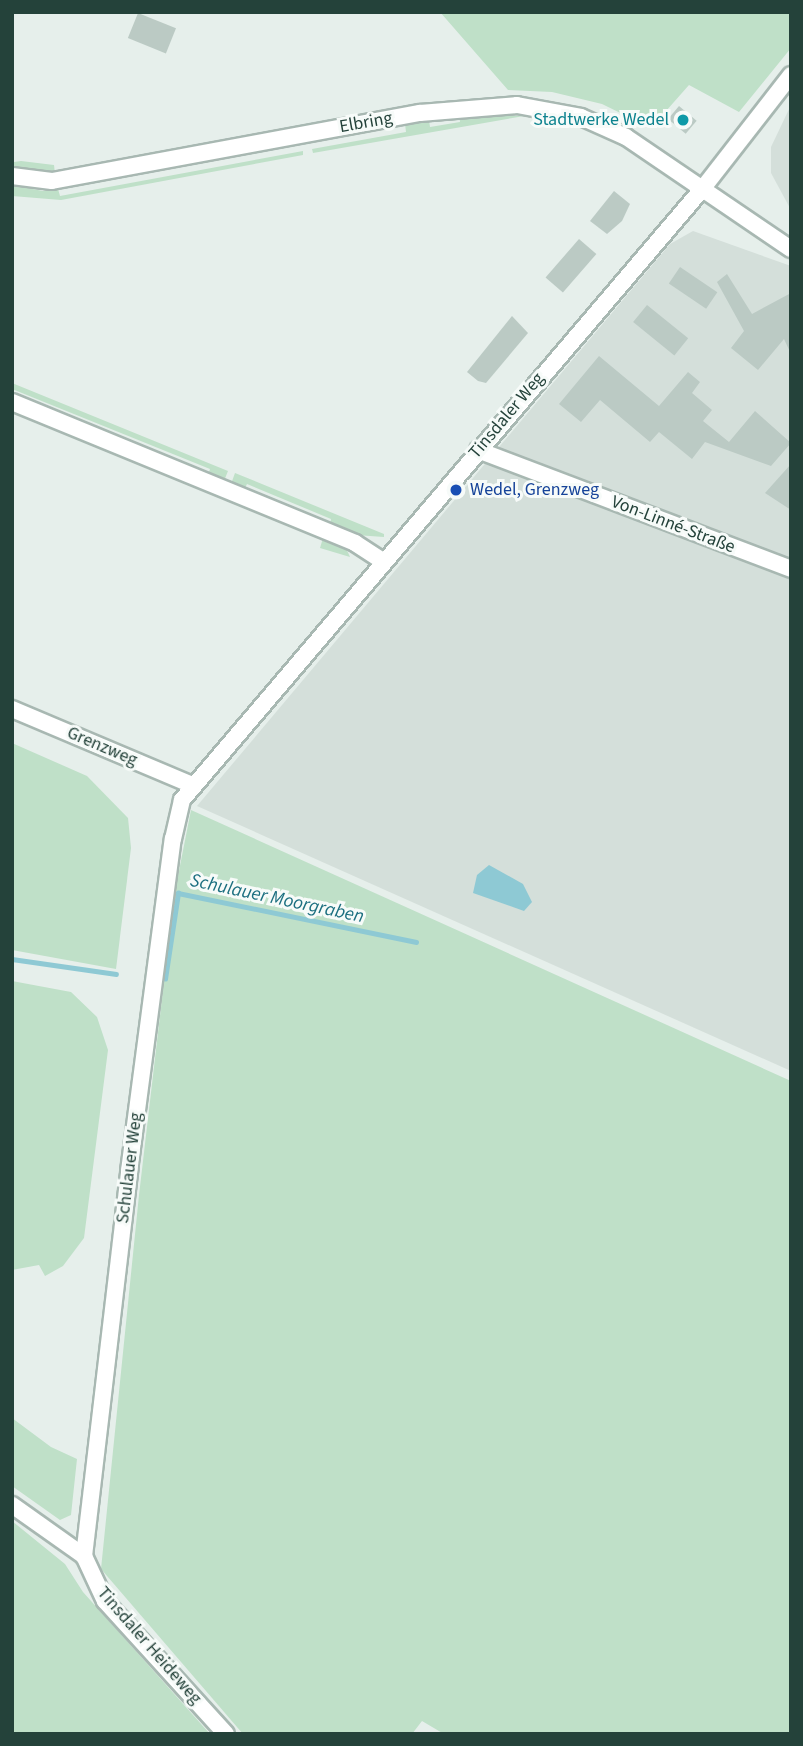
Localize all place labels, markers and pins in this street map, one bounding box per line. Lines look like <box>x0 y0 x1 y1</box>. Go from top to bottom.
place label: Stadtwerke Wedel <box>533 109 669 131</box>
marker: Stadtwerke Wedel <box>675 112 691 128</box>
place label: Wedel, Grenzweg <box>470 479 599 501</box>
marker: Wedel, Grenzweg <box>448 482 464 498</box>

